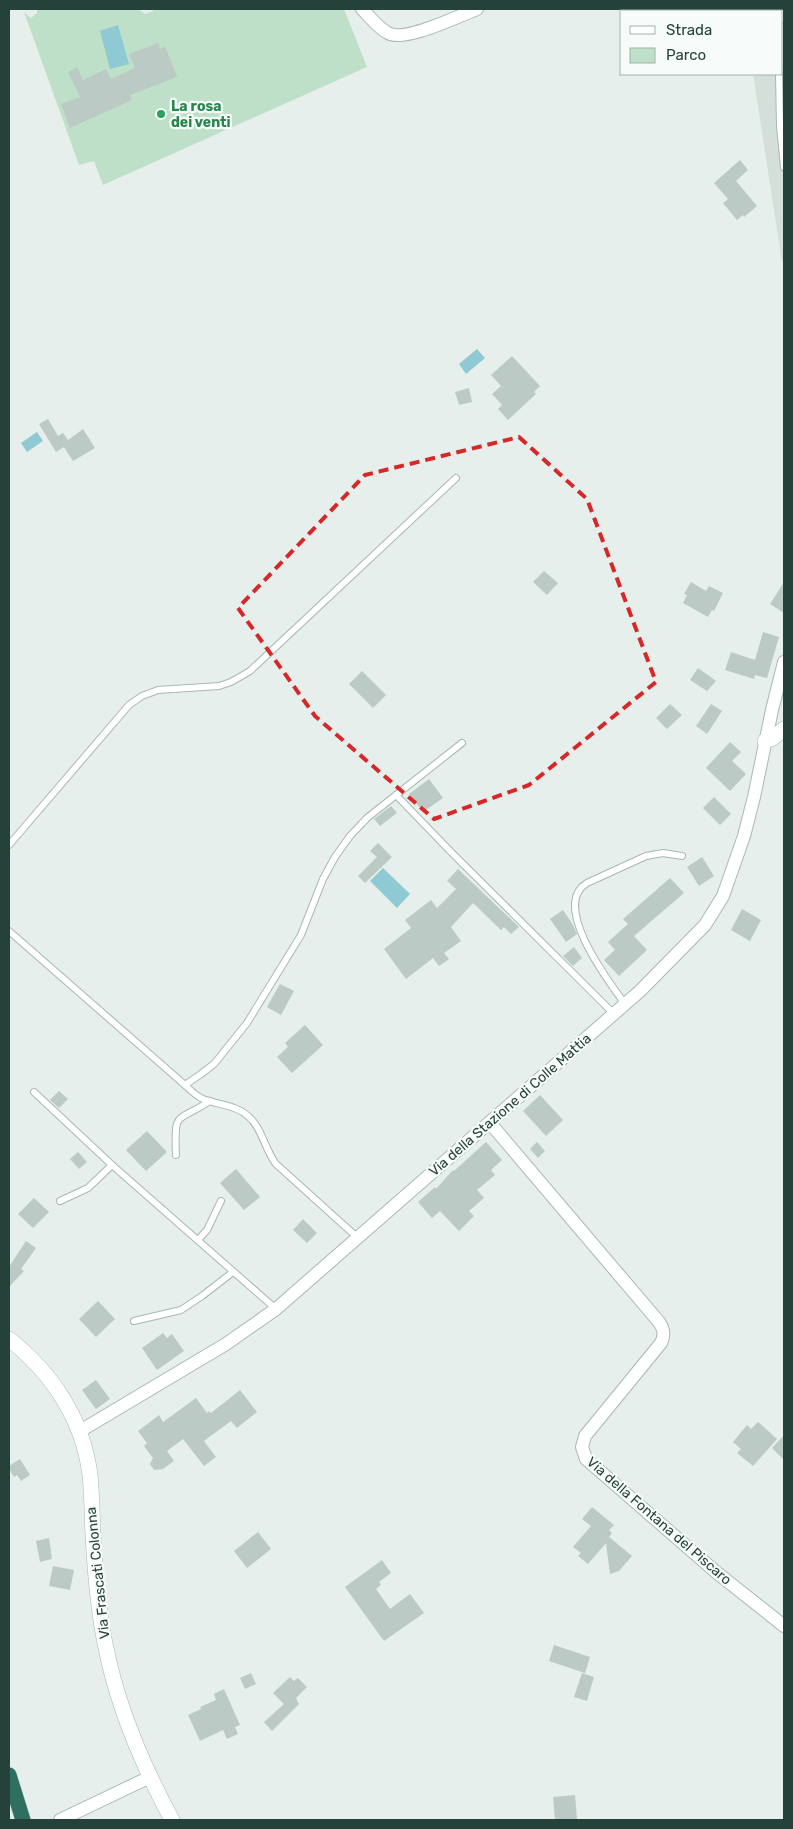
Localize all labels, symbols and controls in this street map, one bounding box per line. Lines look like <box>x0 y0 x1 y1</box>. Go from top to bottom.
legend <box>620 10 783 75</box>
text: Strada <box>666 21 712 39</box>
text: Parco <box>666 46 706 64</box>
place label: La rosa dei venti <box>171 98 231 131</box>
marker: La rosa dei venti <box>155 108 167 120</box>
street label: Via della Stazione di Colle Mattia <box>425 1030 595 1180</box>
street label: Via della Fontana del Piscaro <box>583 1453 735 1589</box>
street label: Via Frascati Colonna <box>83 1506 113 1640</box>

